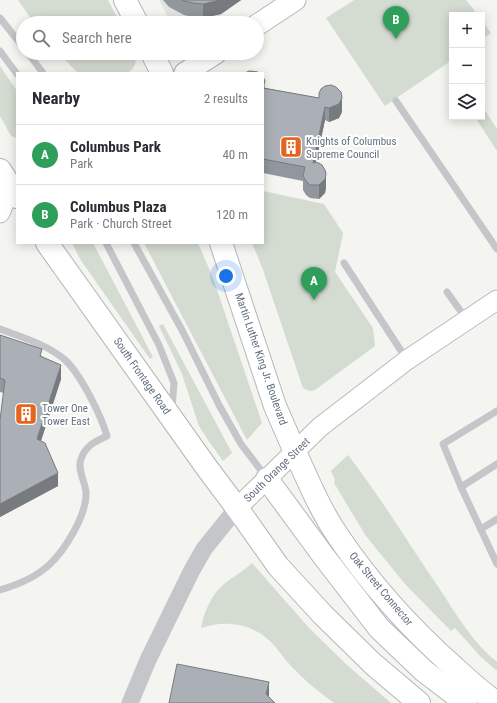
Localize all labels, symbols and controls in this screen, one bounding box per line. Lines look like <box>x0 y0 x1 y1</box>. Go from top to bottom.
pin: B <box>383 6 409 39</box>
map controls <box>449 12 485 120</box>
button: + <box>449 12 485 48</box>
search box <box>16 16 264 60</box>
icon: search <box>30 27 52 49</box>
text: Search here <box>62 29 132 47</box>
button: − <box>449 48 485 84</box>
button: layers <box>449 84 485 120</box>
text: Nearby <box>32 88 80 108</box>
text: 2 results <box>204 91 248 106</box>
building icon: Knights of Columbus Supreme Council <box>278 134 304 160</box>
place label: Knights of Columbus Supreme Council <box>306 135 396 161</box>
text: Columbus Park <box>70 138 161 156</box>
text: A <box>41 147 49 162</box>
text: 40 m <box>222 147 248 162</box>
text: Park <box>70 156 93 171</box>
text: Columbus Plaza <box>70 198 167 216</box>
text: B <box>41 207 49 222</box>
text: 120 m <box>216 207 248 222</box>
text: Park · Church Street <box>70 216 172 231</box>
your location <box>216 266 236 286</box>
pin: A <box>301 267 327 300</box>
street label: Martin Luther King Jr. Boulevard <box>232 291 290 427</box>
street label: South Frontage Road <box>111 335 173 417</box>
building icon: Tower One Tower East <box>13 401 39 427</box>
place label: Tower One Tower East <box>42 402 90 428</box>
street label: South Orange Street <box>241 435 313 505</box>
street label: Oak Street Connector <box>346 549 416 629</box>

